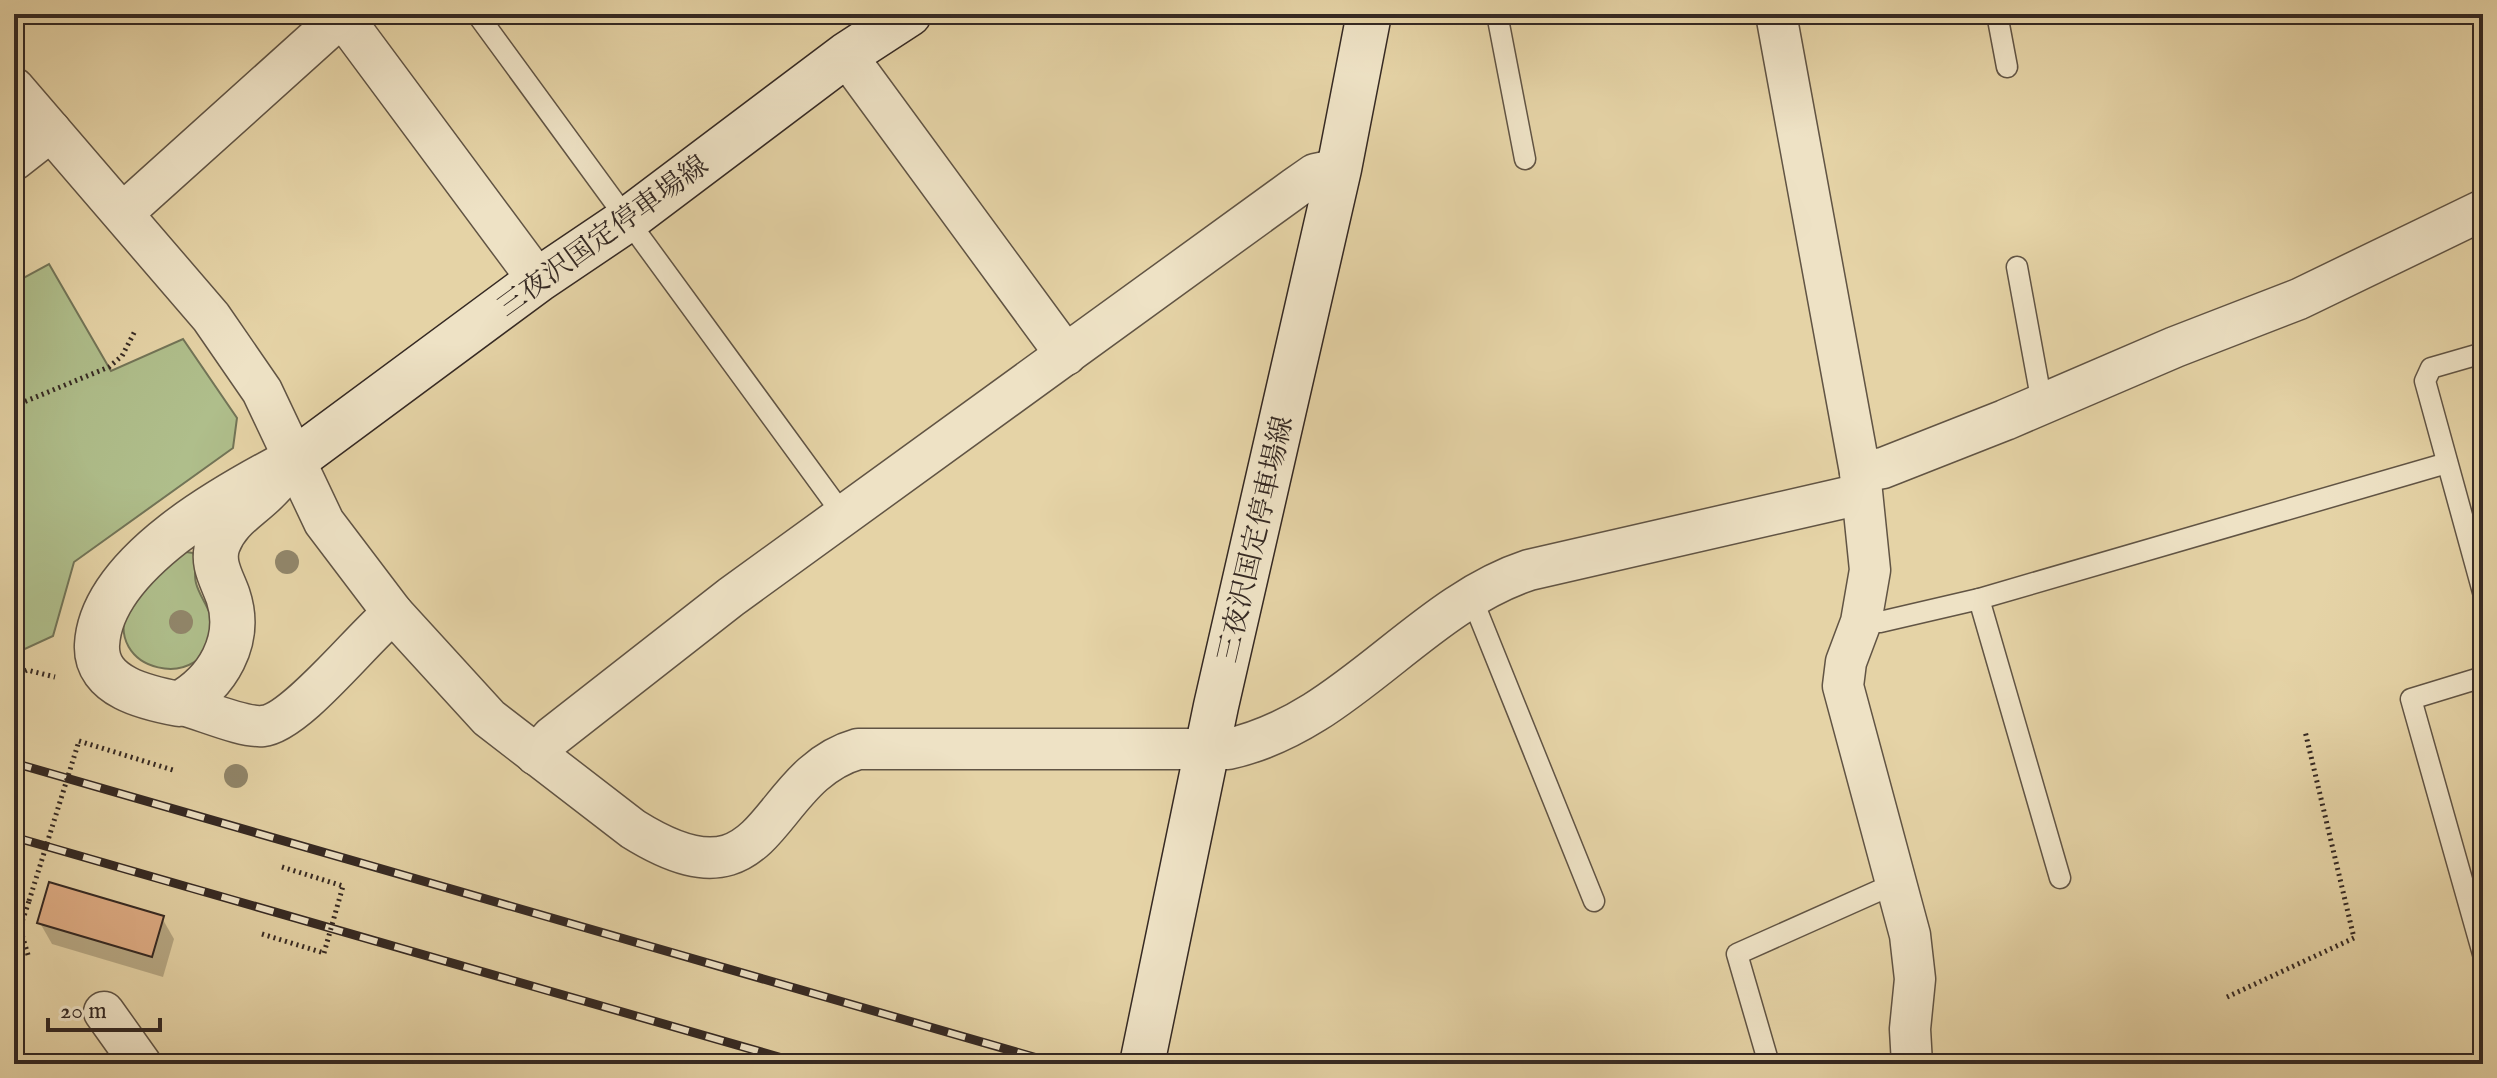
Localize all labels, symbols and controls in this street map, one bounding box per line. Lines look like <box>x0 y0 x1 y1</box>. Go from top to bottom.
street label: 三夜沢国定停車場線 <box>491 149 716 325</box>
street label: 三夜沢国定停車場線 <box>1211 413 1302 666</box>
scale bar <box>48 982 160 1032</box>
text: 20 m <box>60 996 107 1027</box>

